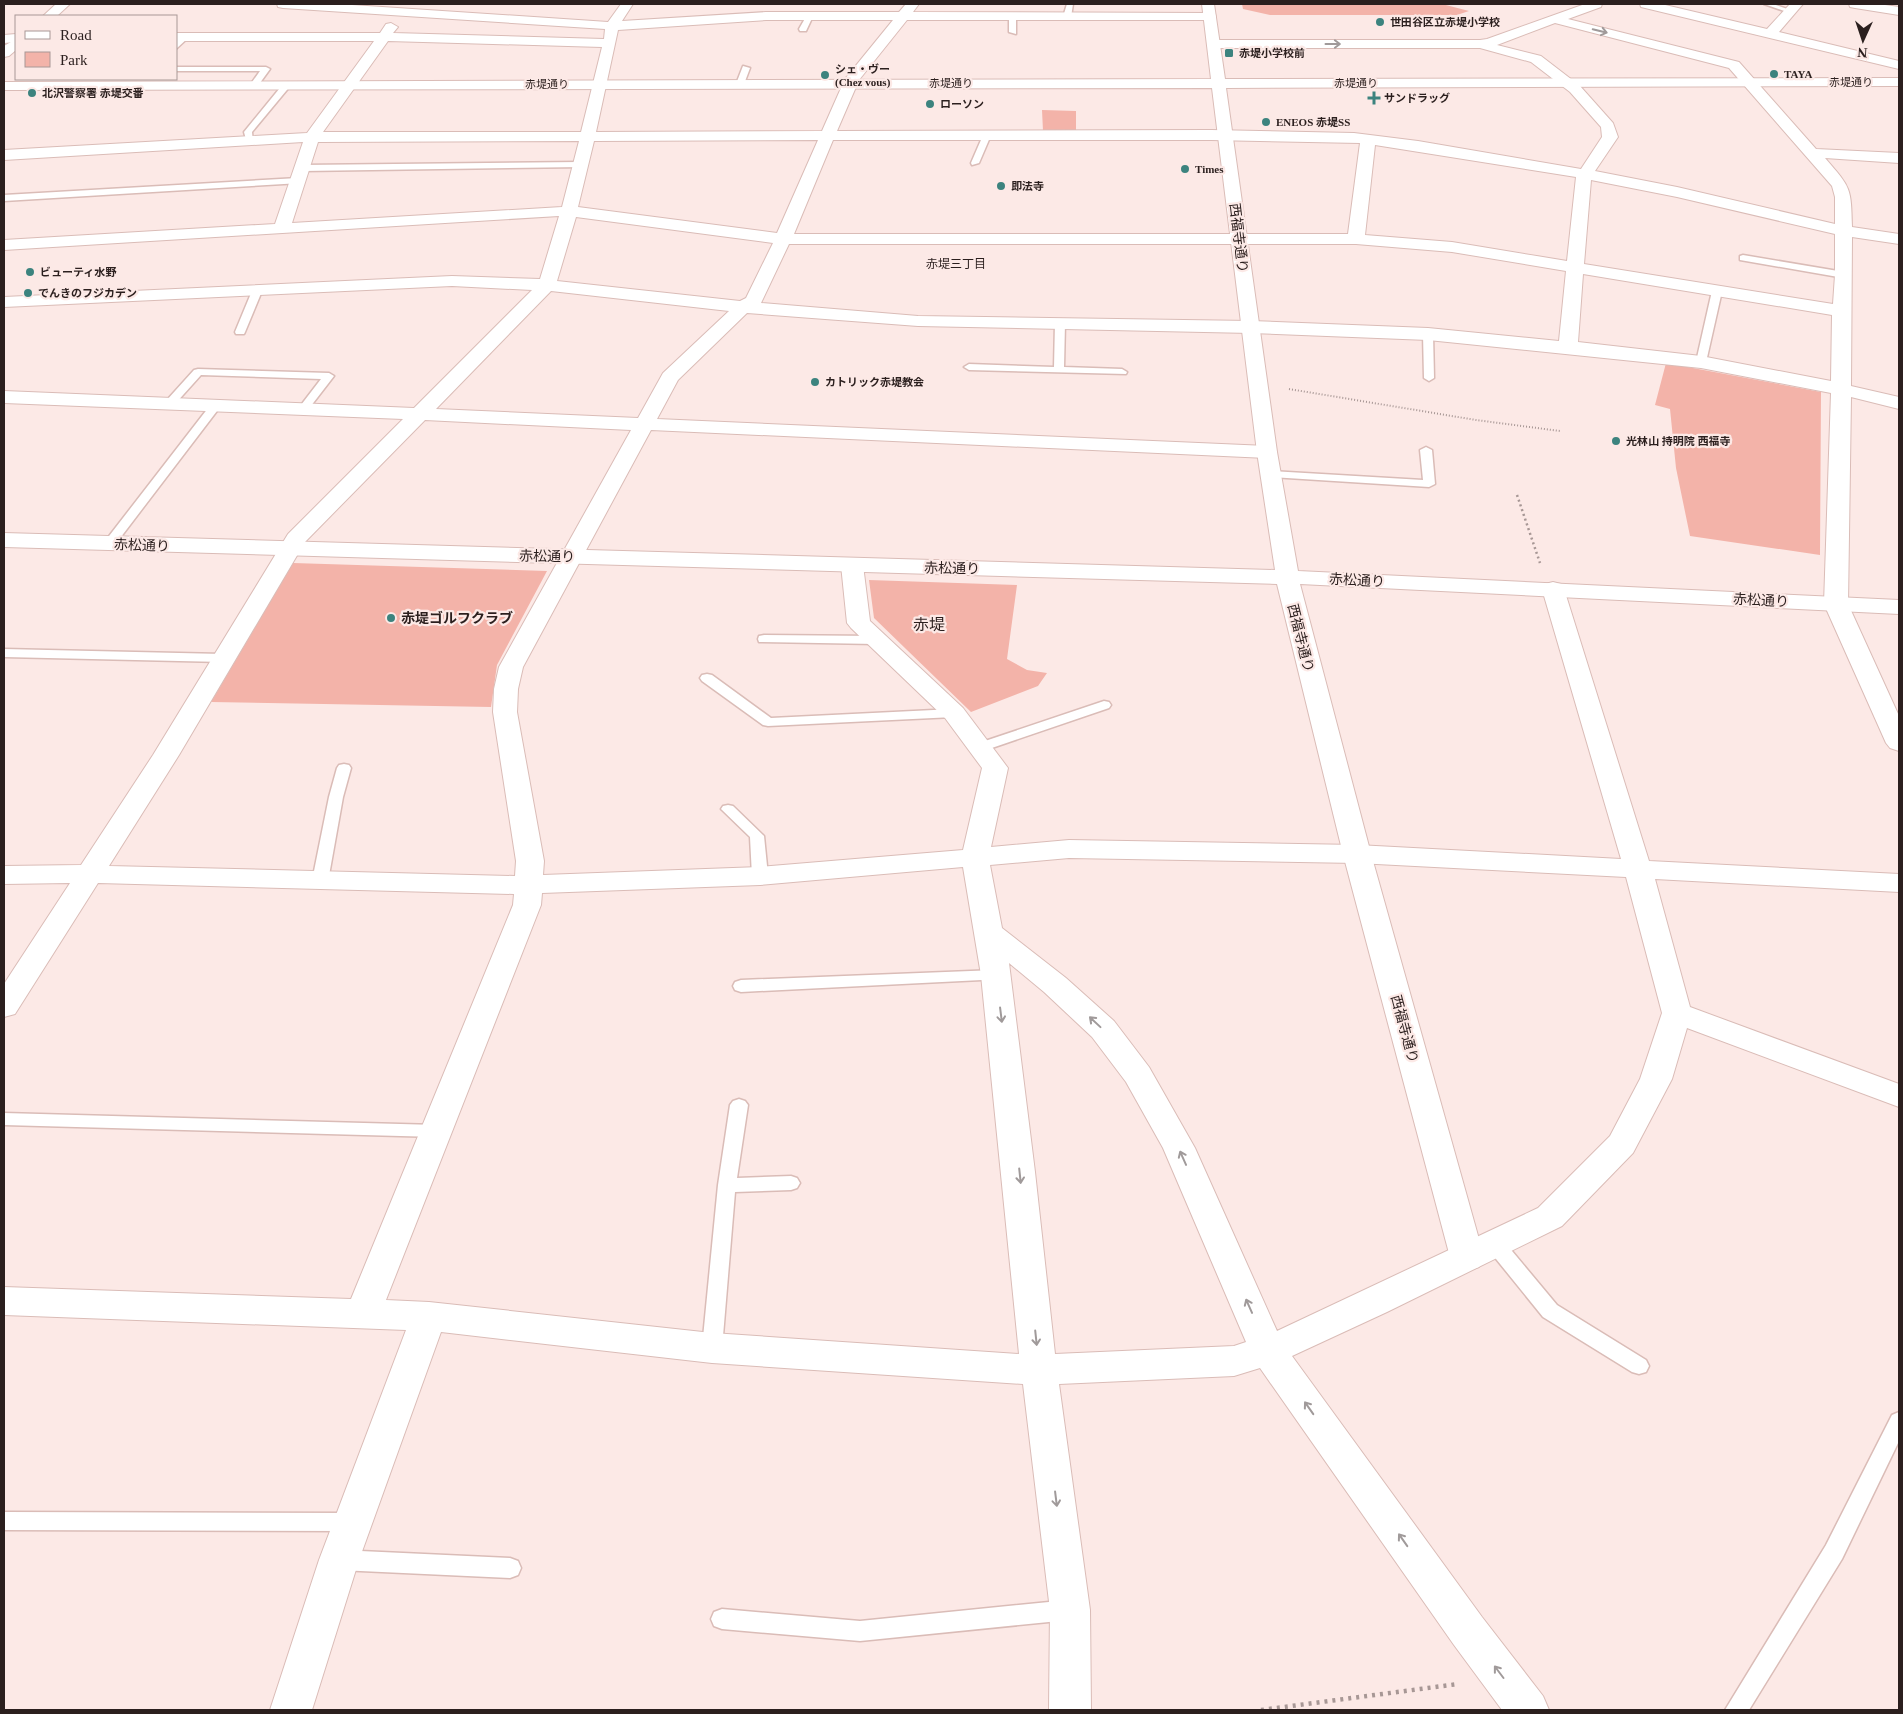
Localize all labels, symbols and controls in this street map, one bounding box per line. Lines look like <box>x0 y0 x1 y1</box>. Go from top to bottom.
legend <box>15 15 178 80</box>
north arrow <box>1838 15 1888 65</box>
marker: 世田谷区立赤堤小学校 <box>1374 16 1386 28</box>
place label: 世田谷区立赤堤小学校 <box>1390 16 1500 28</box>
text: Road <box>60 27 92 43</box>
one-way arrow <box>1592 27 1608 36</box>
one-way arrow <box>1324 39 1341 49</box>
text: N <box>1857 45 1868 60</box>
marker: 赤堤小学校前 <box>1223 47 1235 59</box>
place label: 赤堤小学校前 <box>1239 47 1305 59</box>
text: Park <box>60 52 88 68</box>
place label: シェ・ヴー (Chez vous) <box>835 63 891 89</box>
marker: TAYA <box>1768 68 1780 80</box>
place label: TAYA <box>1784 68 1812 80</box>
marker: シェ・ヴー (Chez vous) <box>819 69 831 81</box>
street label: 赤堤通り <box>1829 76 1873 88</box>
street label: 赤堤通り <box>929 77 973 89</box>
street label: 赤堤通り <box>1334 77 1378 89</box>
street label: 赤堤通り <box>525 78 569 90</box>
marker: 北沢警察署 赤堤交番 <box>26 87 38 99</box>
place label: 北沢警察署 赤堤交番 <box>42 87 144 99</box>
marker: サンドラッグ <box>1368 92 1380 104</box>
place label: サンドラッグ <box>1384 92 1450 104</box>
marker: ローソン <box>924 98 936 110</box>
place label: ローソン <box>940 98 984 110</box>
marker: ENEOS 赤堤SS <box>1260 116 1272 128</box>
place label: ENEOS 赤堤SS <box>1276 116 1350 128</box>
marker: Times <box>1179 163 1191 175</box>
place label: Times <box>1195 163 1224 175</box>
marker: 即法寺 <box>995 180 1007 192</box>
place label: 即法寺 <box>1011 180 1044 192</box>
street label: 西福寺通り <box>1227 202 1250 274</box>
district label: 赤堤三丁目 <box>926 257 986 271</box>
marker: ビューティ水野 <box>24 266 36 278</box>
place label: ビューティ水野 <box>40 266 117 278</box>
marker: でんきのフジカデン <box>22 287 34 299</box>
place label: でんきのフジカデン <box>38 287 137 299</box>
marker: カトリック赤堤教会 <box>809 376 821 388</box>
place label: カトリック赤堤教会 <box>825 376 924 388</box>
marker: 光林山 持明院 西福寺 <box>1610 435 1622 447</box>
place label: 光林山 持明院 西福寺 <box>1626 435 1731 447</box>
street label: 赤松通り <box>114 537 170 554</box>
street label: 赤松通り <box>519 549 575 564</box>
street label: 赤松通り <box>924 561 980 576</box>
street label: 赤松通り <box>1329 572 1385 589</box>
street label: 赤松通り <box>1733 592 1789 609</box>
street label: 西福寺通り <box>1285 602 1316 674</box>
place label: 赤堤ゴルフクラブ <box>401 610 513 626</box>
marker: 赤堤ゴルフクラブ <box>385 612 397 624</box>
district label: 赤堤 <box>913 616 945 633</box>
street label: 西福寺通り <box>1388 993 1421 1065</box>
one-way arrow <box>996 1007 1006 1023</box>
one-way arrow <box>1089 1016 1102 1028</box>
one-way arrow <box>1178 1150 1187 1165</box>
one-way arrow <box>1015 1168 1025 1184</box>
one-way arrow <box>1243 1299 1253 1314</box>
one-way arrow <box>1031 1330 1041 1346</box>
one-way arrow <box>1304 1401 1314 1415</box>
one-way arrow <box>1051 1491 1061 1507</box>
one-way arrow <box>1398 1533 1408 1547</box>
one-way arrow <box>1493 1665 1504 1678</box>

